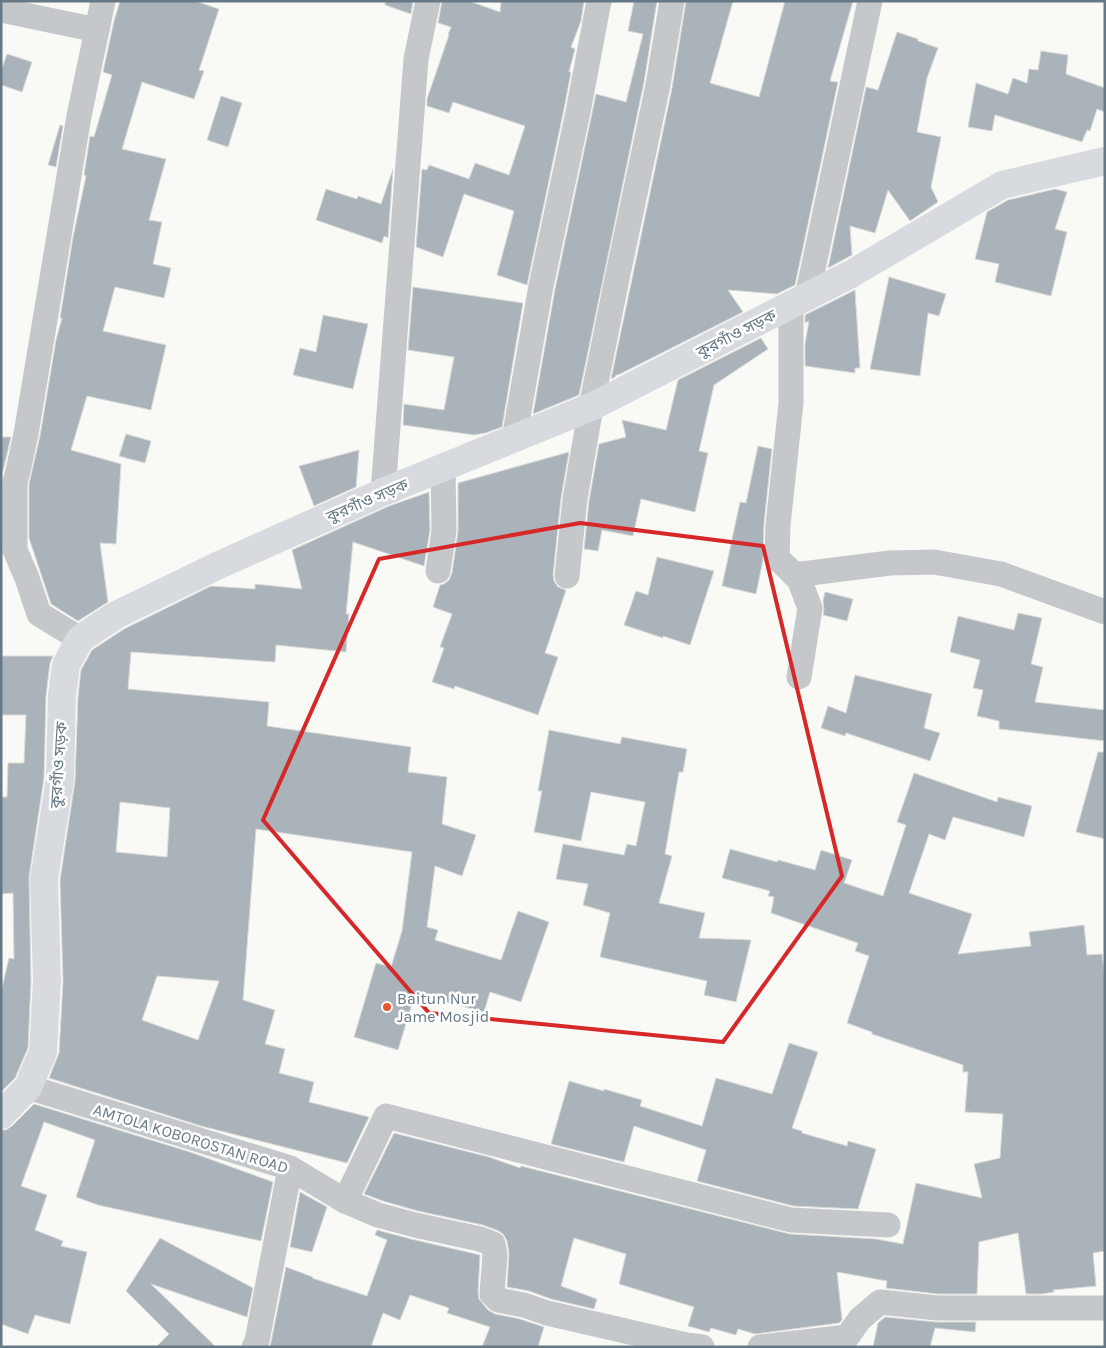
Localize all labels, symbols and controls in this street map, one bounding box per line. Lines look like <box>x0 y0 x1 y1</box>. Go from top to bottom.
street label: কুরগাঁও সড়ক <box>692 305 780 362</box>
street label: কুরগাঁও সড়ক <box>323 474 412 527</box>
street label: কুরগাঁও সড়ক <box>46 720 71 810</box>
place label: Baitun Nur Jame Mosjid <box>397 989 489 1026</box>
marker: Baitun Nur Jame Mosjid <box>381 1001 393 1013</box>
street label: AMTOLA KOBOROSTAN ROAD <box>91 1100 291 1177</box>

